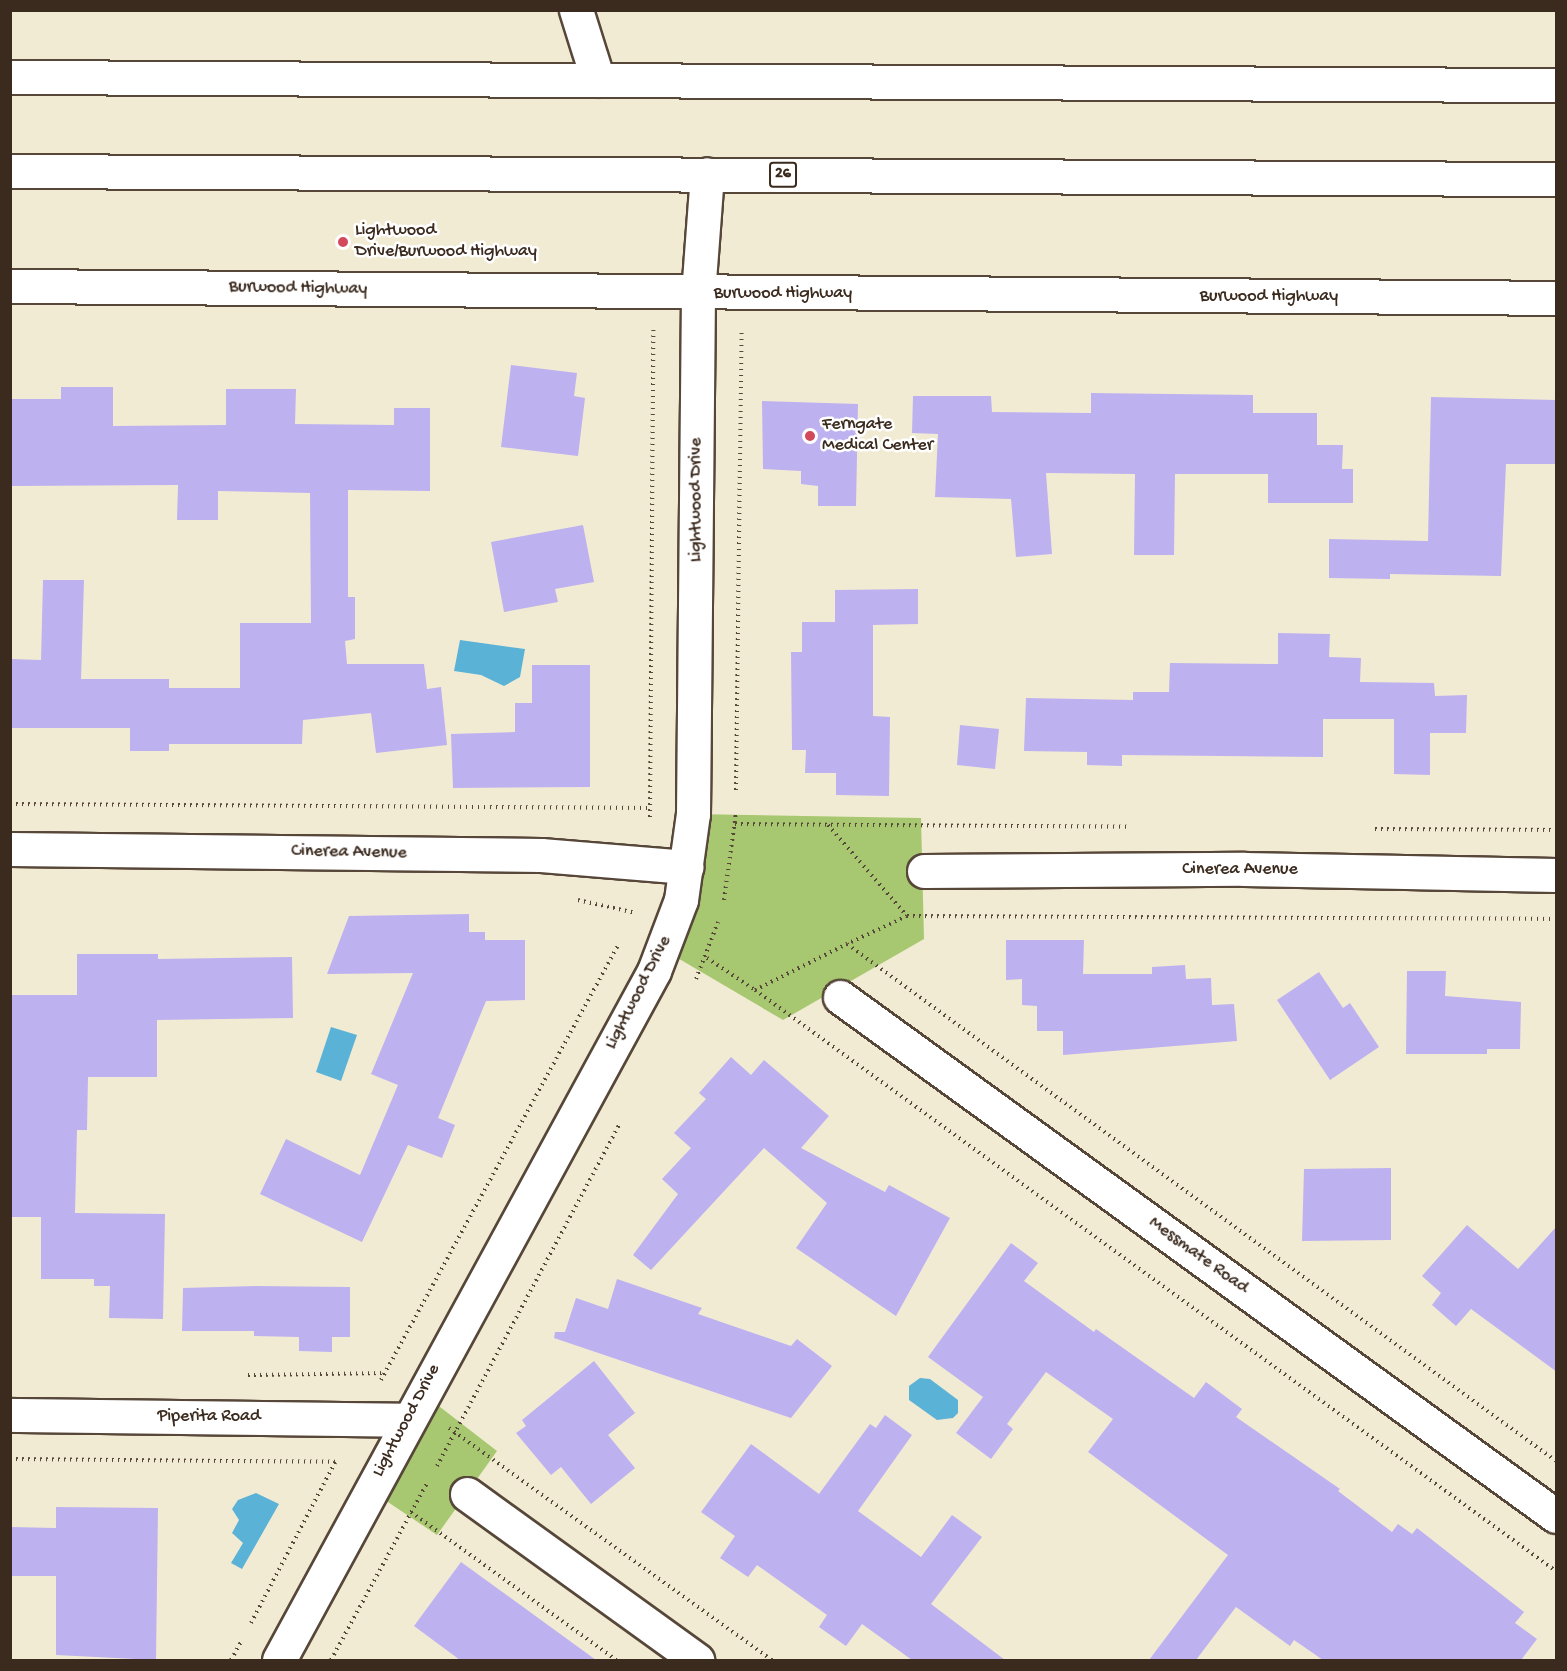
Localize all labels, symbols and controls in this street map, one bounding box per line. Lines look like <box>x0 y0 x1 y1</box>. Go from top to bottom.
road number: 26 <box>768 162 798 188</box>
place label: Lightwood Drive/Burwood Highway <box>355 221 537 264</box>
marker: Lightwood Drive/Burwood Highway <box>336 235 350 249</box>
street label: Burwood Highway <box>229 277 367 301</box>
street label: Burwood Highway <box>714 283 852 305</box>
street label: Burwood Highway <box>1200 286 1338 308</box>
place label: Ferngate Medical Center <box>822 415 933 458</box>
marker: Ferngate Medical Center <box>803 429 817 443</box>
street label: Lightwood Drive <box>686 438 708 562</box>
street label: Cinerea Avenue <box>291 841 407 865</box>
street label: Cinerea Avenue <box>1182 859 1298 881</box>
street label: Lightwood Drive <box>601 933 677 1053</box>
street label: Messmate Road <box>1144 1213 1252 1299</box>
street label: Lightwood Drive <box>368 1361 446 1481</box>
street label: Piperita Road <box>157 1406 261 1428</box>

